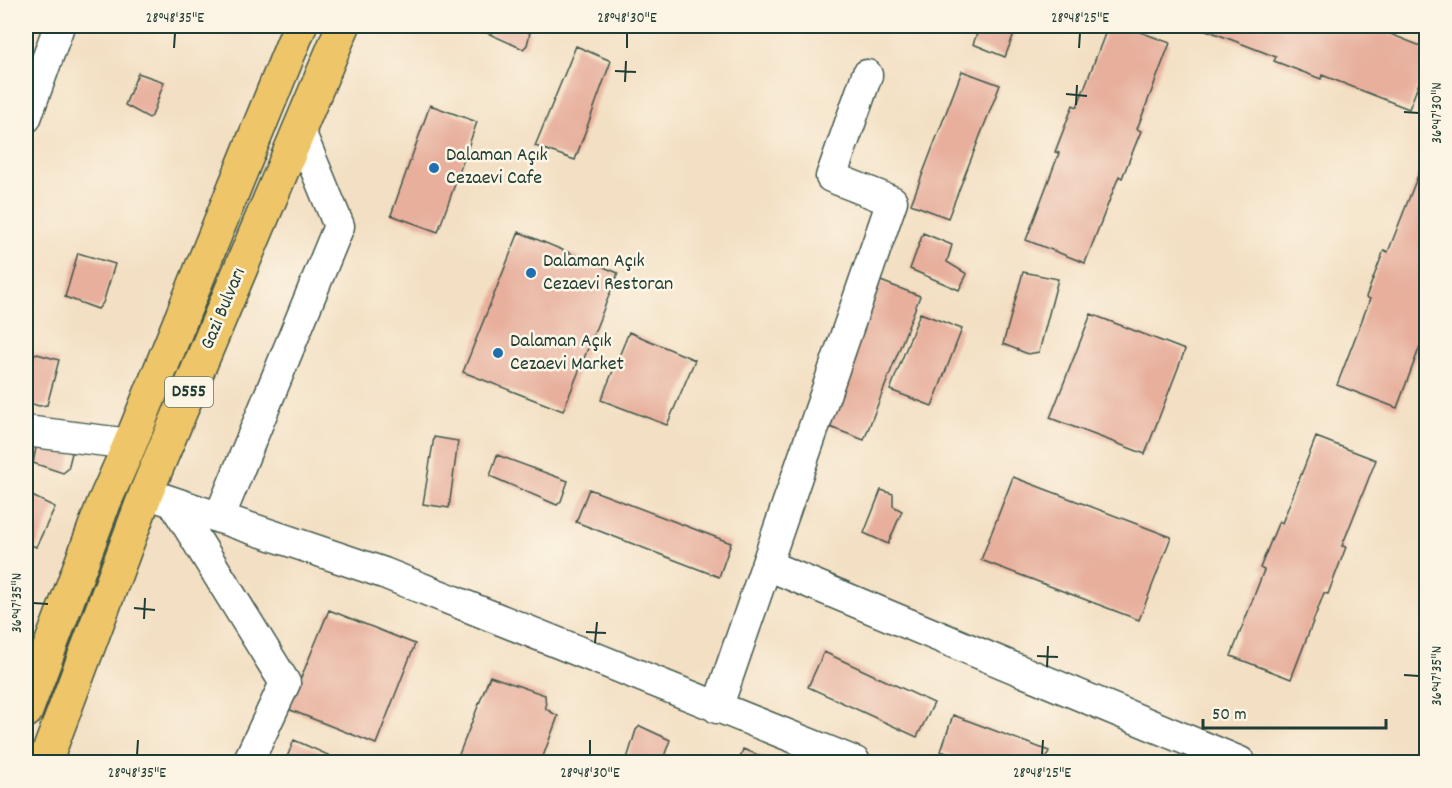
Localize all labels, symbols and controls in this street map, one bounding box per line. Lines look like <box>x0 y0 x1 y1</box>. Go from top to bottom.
text: 28°48'35"E <box>146 8 204 30</box>
text: 28°48'30"E <box>597 8 657 30</box>
text: 28°48'25"E <box>1051 8 1109 30</box>
text: 36°47'30"N <box>1427 82 1449 144</box>
place label: Dalaman Açık Cezaevi Cafe <box>446 142 548 193</box>
marker: Dalaman Açık Cezaevi Cafe <box>427 161 441 175</box>
place label: Dalaman Açık Cezaevi Restoran <box>543 248 673 299</box>
street label: Gazi Bulvarı <box>194 263 254 355</box>
marker: Dalaman Açık Cezaevi Restoran <box>524 266 538 280</box>
place label: Dalaman Açık Cezaevi Market <box>510 328 624 379</box>
marker: Dalaman Açık Cezaevi Market <box>491 346 505 360</box>
road number: D555 <box>165 377 213 407</box>
text: 36°47'35"N <box>7 573 29 633</box>
text: 36°47'35"N <box>1427 646 1449 706</box>
scale bar <box>1203 692 1386 730</box>
text: 50 m <box>1212 703 1247 728</box>
text: 28°48'35"E <box>108 763 166 785</box>
text: 28°48'30"E <box>560 763 620 785</box>
text: 28°48'25"E <box>1013 763 1071 785</box>

